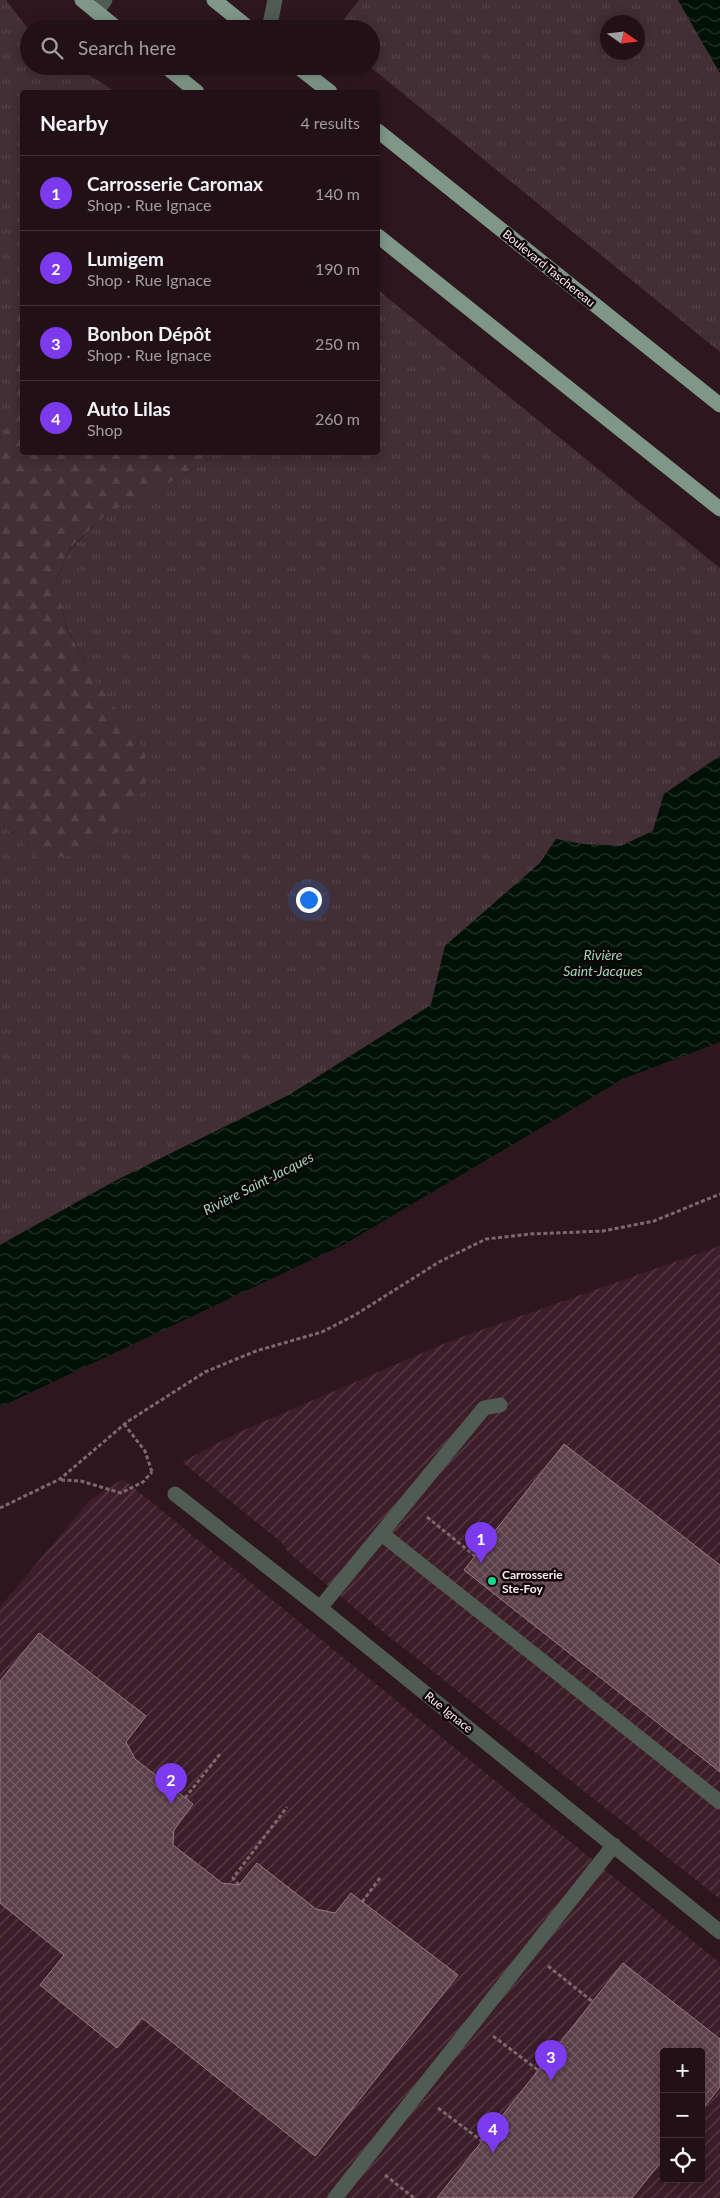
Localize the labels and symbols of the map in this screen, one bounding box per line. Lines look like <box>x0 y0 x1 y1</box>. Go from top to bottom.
north arrow <box>600 15 645 60</box>
street label: Boulevard Taschereau <box>500 226 598 310</box>
your location <box>296 887 322 913</box>
water label: Rivière Saint-Jacques <box>563 946 643 979</box>
water label: Rivière Saint-Jacques <box>200 1148 316 1218</box>
pin: 1 <box>465 1522 497 1563</box>
place label: Carrosserie Ste-Foy <box>502 1567 563 1596</box>
marker: Carrosserie Ste-Foy <box>486 1575 498 1587</box>
street label: Rue Ignace <box>422 1688 476 1736</box>
pin: 2 <box>155 1763 187 1804</box>
pin: 3 <box>535 2040 567 2081</box>
pin: 4 <box>477 2112 509 2153</box>

